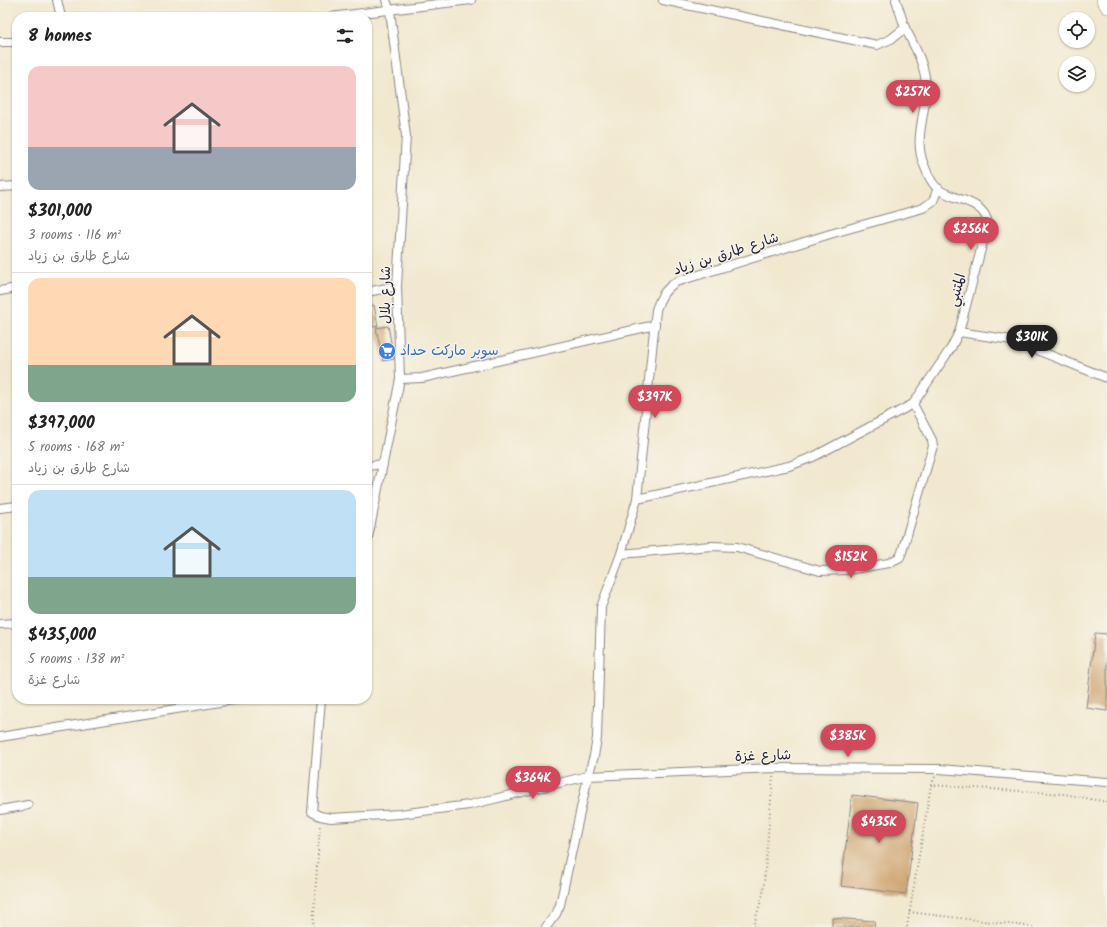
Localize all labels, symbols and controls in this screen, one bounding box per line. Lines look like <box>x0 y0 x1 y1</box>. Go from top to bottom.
map controls <box>1059 12 1095 92</box>
button: locate <box>1059 12 1095 48</box>
text: 8 homes <box>28 23 92 50</box>
icon: filters <box>334 25 356 47</box>
button: layers <box>1059 56 1095 92</box>
pin: $257K <box>885 80 941 114</box>
text: $257K <box>895 82 931 103</box>
icon: home <box>156 92 228 164</box>
text: $301,000 <box>28 198 92 225</box>
pin: $256K <box>943 217 999 251</box>
text: $256K <box>953 219 989 240</box>
text: 3 rooms · 116 m² <box>28 225 121 246</box>
street label: شارع طارق بن زياد <box>670 227 782 281</box>
text: شارع طارق بن زياد <box>28 246 130 267</box>
street label: شارع بلال <box>375 266 397 324</box>
street label: المتنبي <box>942 271 973 309</box>
icon: home <box>156 304 228 376</box>
pin: $301K <box>1004 325 1060 359</box>
text: $301K <box>1015 327 1049 348</box>
place label: سوبر ماركت حداد <box>400 340 498 362</box>
supermarket icon: سوبر ماركت حداد <box>377 341 397 361</box>
pin: $397K <box>627 385 683 419</box>
text: $397K <box>637 387 673 408</box>
text: $397,000 <box>28 410 95 437</box>
text: 5 rooms · 168 m² <box>28 437 124 458</box>
text: شارع طارق بن زياد <box>28 458 130 479</box>
icon: home <box>156 516 228 588</box>
pin: $152K <box>823 545 879 579</box>
text: $152K <box>834 547 868 568</box>
text: $435,000 <box>28 622 96 649</box>
text: 5 rooms · 138 m² <box>28 649 125 670</box>
text: شارع غزة <box>28 670 80 691</box>
pin: $385K <box>820 724 876 758</box>
text: $385K <box>830 726 866 747</box>
street label: شارع غزة <box>734 744 792 768</box>
pin: $364K <box>505 766 561 800</box>
text: $364K <box>515 768 551 789</box>
pin: $435K <box>851 810 907 844</box>
text: $435K <box>861 812 897 833</box>

